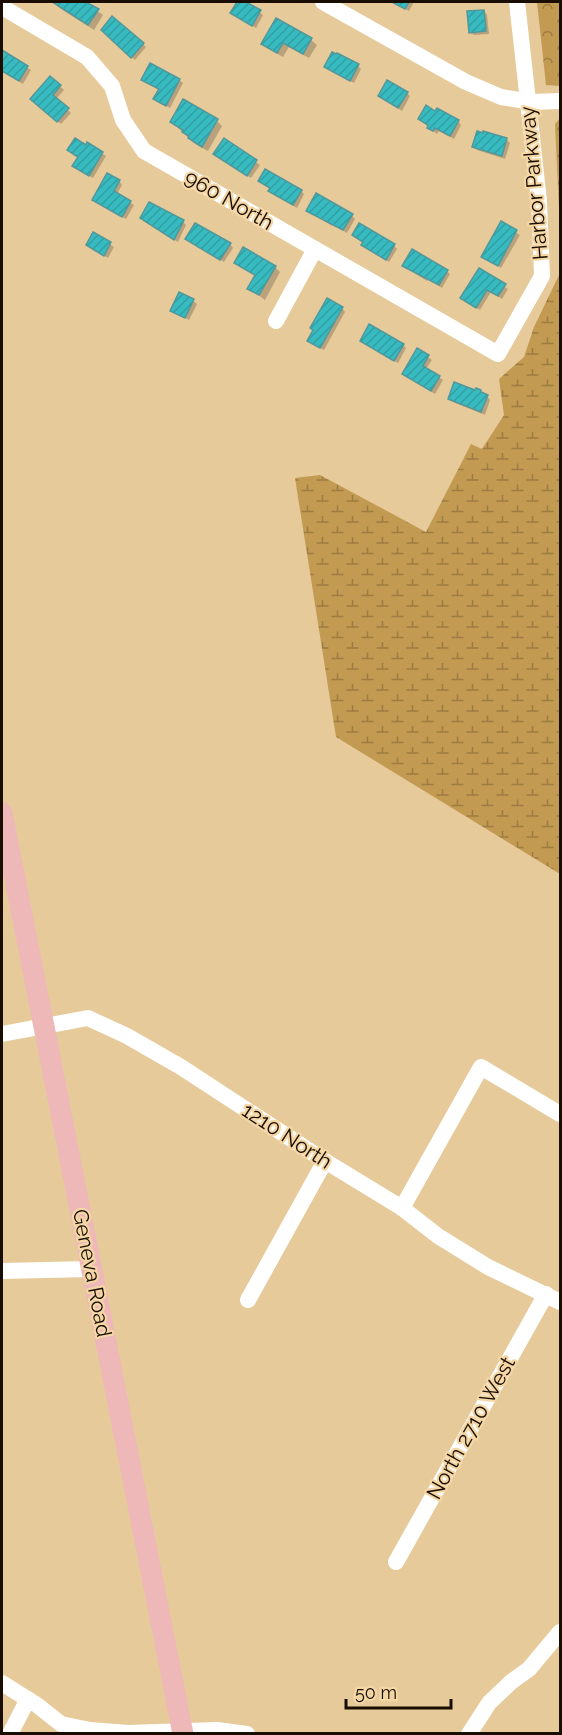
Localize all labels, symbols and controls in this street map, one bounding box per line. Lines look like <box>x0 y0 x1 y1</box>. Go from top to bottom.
street label: Harbor Parkway <box>514 105 553 261</box>
street label: 960 North <box>180 164 278 235</box>
street label: 1210 North <box>238 1097 337 1174</box>
street label: Geneva Road <box>68 1207 117 1339</box>
street label: North 2710 West <box>421 1352 520 1503</box>
scale bar <box>346 1672 451 1710</box>
text: 50 m <box>355 1682 397 1703</box>

